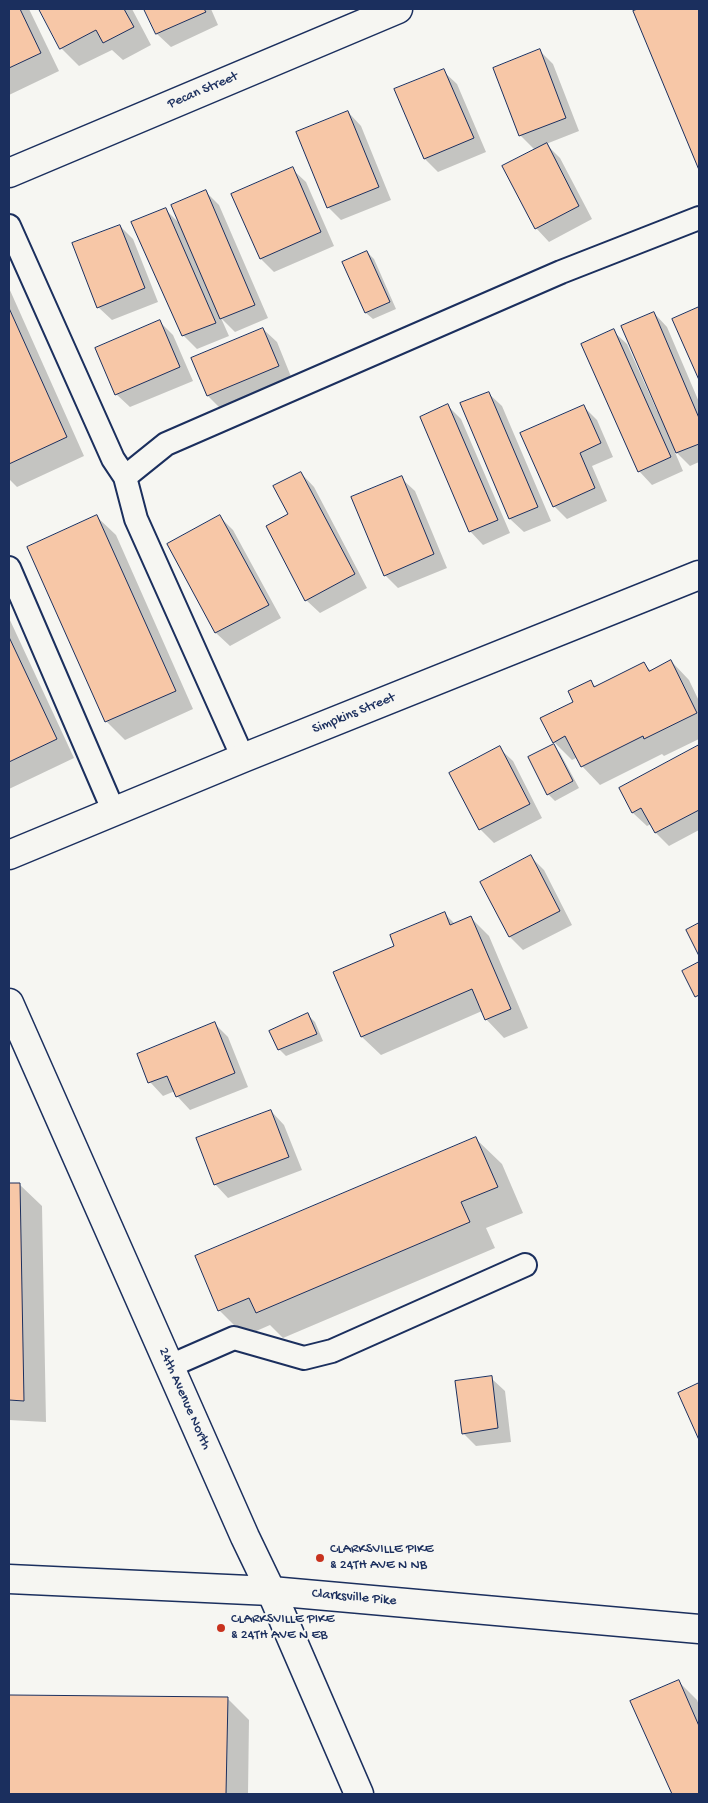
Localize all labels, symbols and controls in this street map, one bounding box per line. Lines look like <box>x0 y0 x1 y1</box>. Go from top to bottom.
street label: Pecan Street <box>165 69 241 113</box>
street label: Simpkins Street <box>310 690 398 738</box>
street label: 24th Avenue North <box>154 1345 214 1453</box>
place label: CLARKSVILLE PIKE & 24TH AVE N NB <box>330 1542 433 1574</box>
marker: CLARKSVILLE PIKE & 24TH AVE N NB <box>314 1552 326 1564</box>
street label: Clarksville Pike <box>311 1586 397 1610</box>
place label: CLARKSVILLE PIKE & 24TH AVE N EB <box>231 1612 334 1644</box>
marker: CLARKSVILLE PIKE & 24TH AVE N EB <box>215 1622 227 1634</box>

